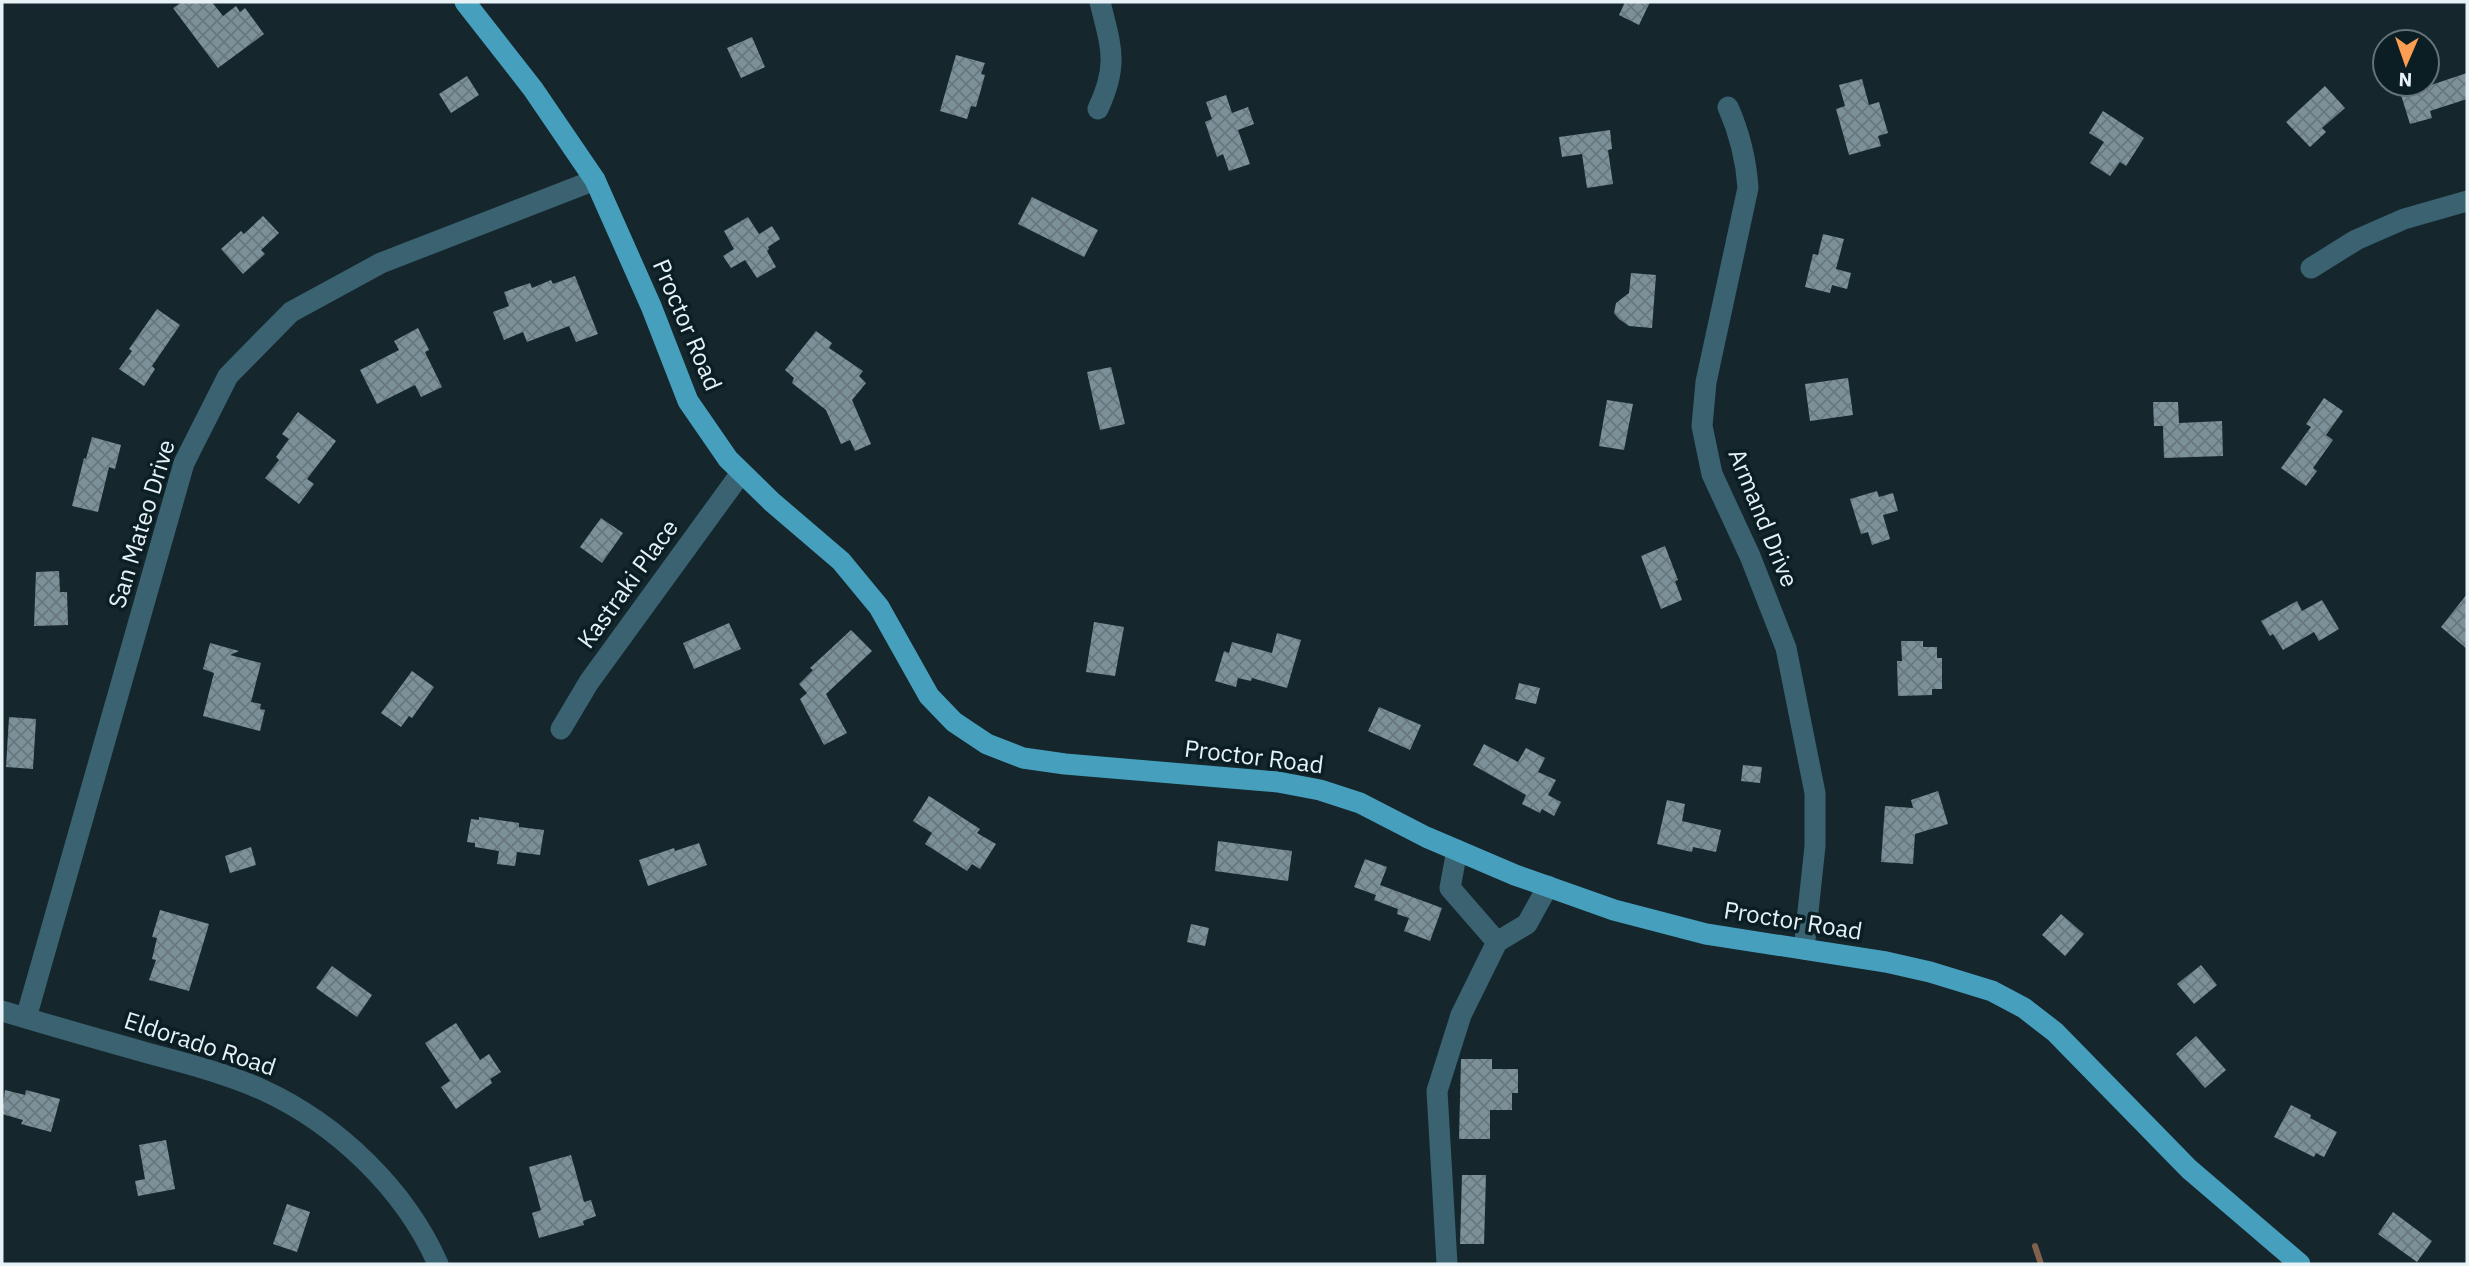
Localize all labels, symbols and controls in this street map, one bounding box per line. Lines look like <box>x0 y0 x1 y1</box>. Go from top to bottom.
north arrow <box>2371 28 2441 98</box>
text: N <box>2398 68 2413 92</box>
street label: Proctor Road <box>646 254 730 395</box>
street label: San Mateo Drive <box>100 436 182 612</box>
street label: Armand Drive <box>1722 444 1806 592</box>
street label: Kastraki Place <box>569 512 685 654</box>
street label: Proctor Road <box>1183 732 1326 780</box>
street label: Proctor Road <box>1722 893 1865 947</box>
street label: Eldorado Road <box>120 1003 280 1083</box>

